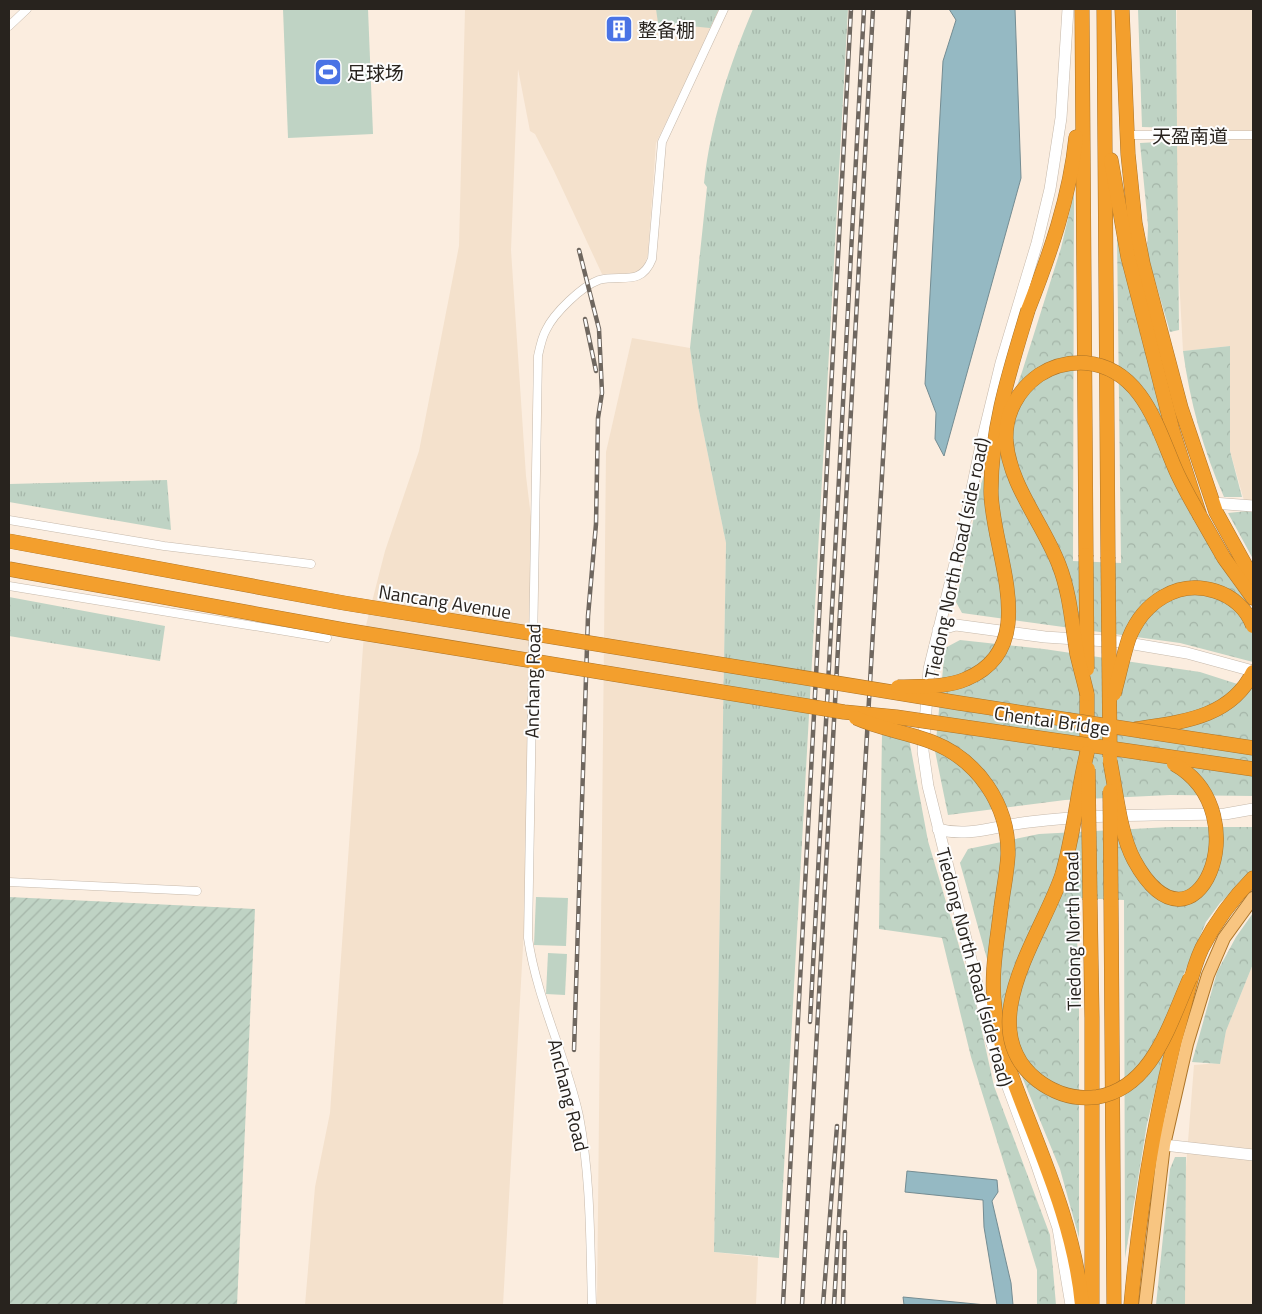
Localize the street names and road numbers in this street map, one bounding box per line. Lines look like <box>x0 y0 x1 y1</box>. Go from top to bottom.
street label: 天盈南道 <box>1152 121 1228 150</box>
street label: Tiedong North Road (side road) <box>916 434 996 682</box>
street label: Nancang Avenue <box>377 576 513 626</box>
street label: Anchang Road <box>517 623 547 739</box>
street label: Chentai Bridge <box>992 698 1112 742</box>
street label: Tiedong North Road (side road) <box>929 844 1021 1090</box>
street label: Tiedong North Road <box>1056 851 1088 1011</box>
street label: Anchang Road <box>541 1036 597 1154</box>

